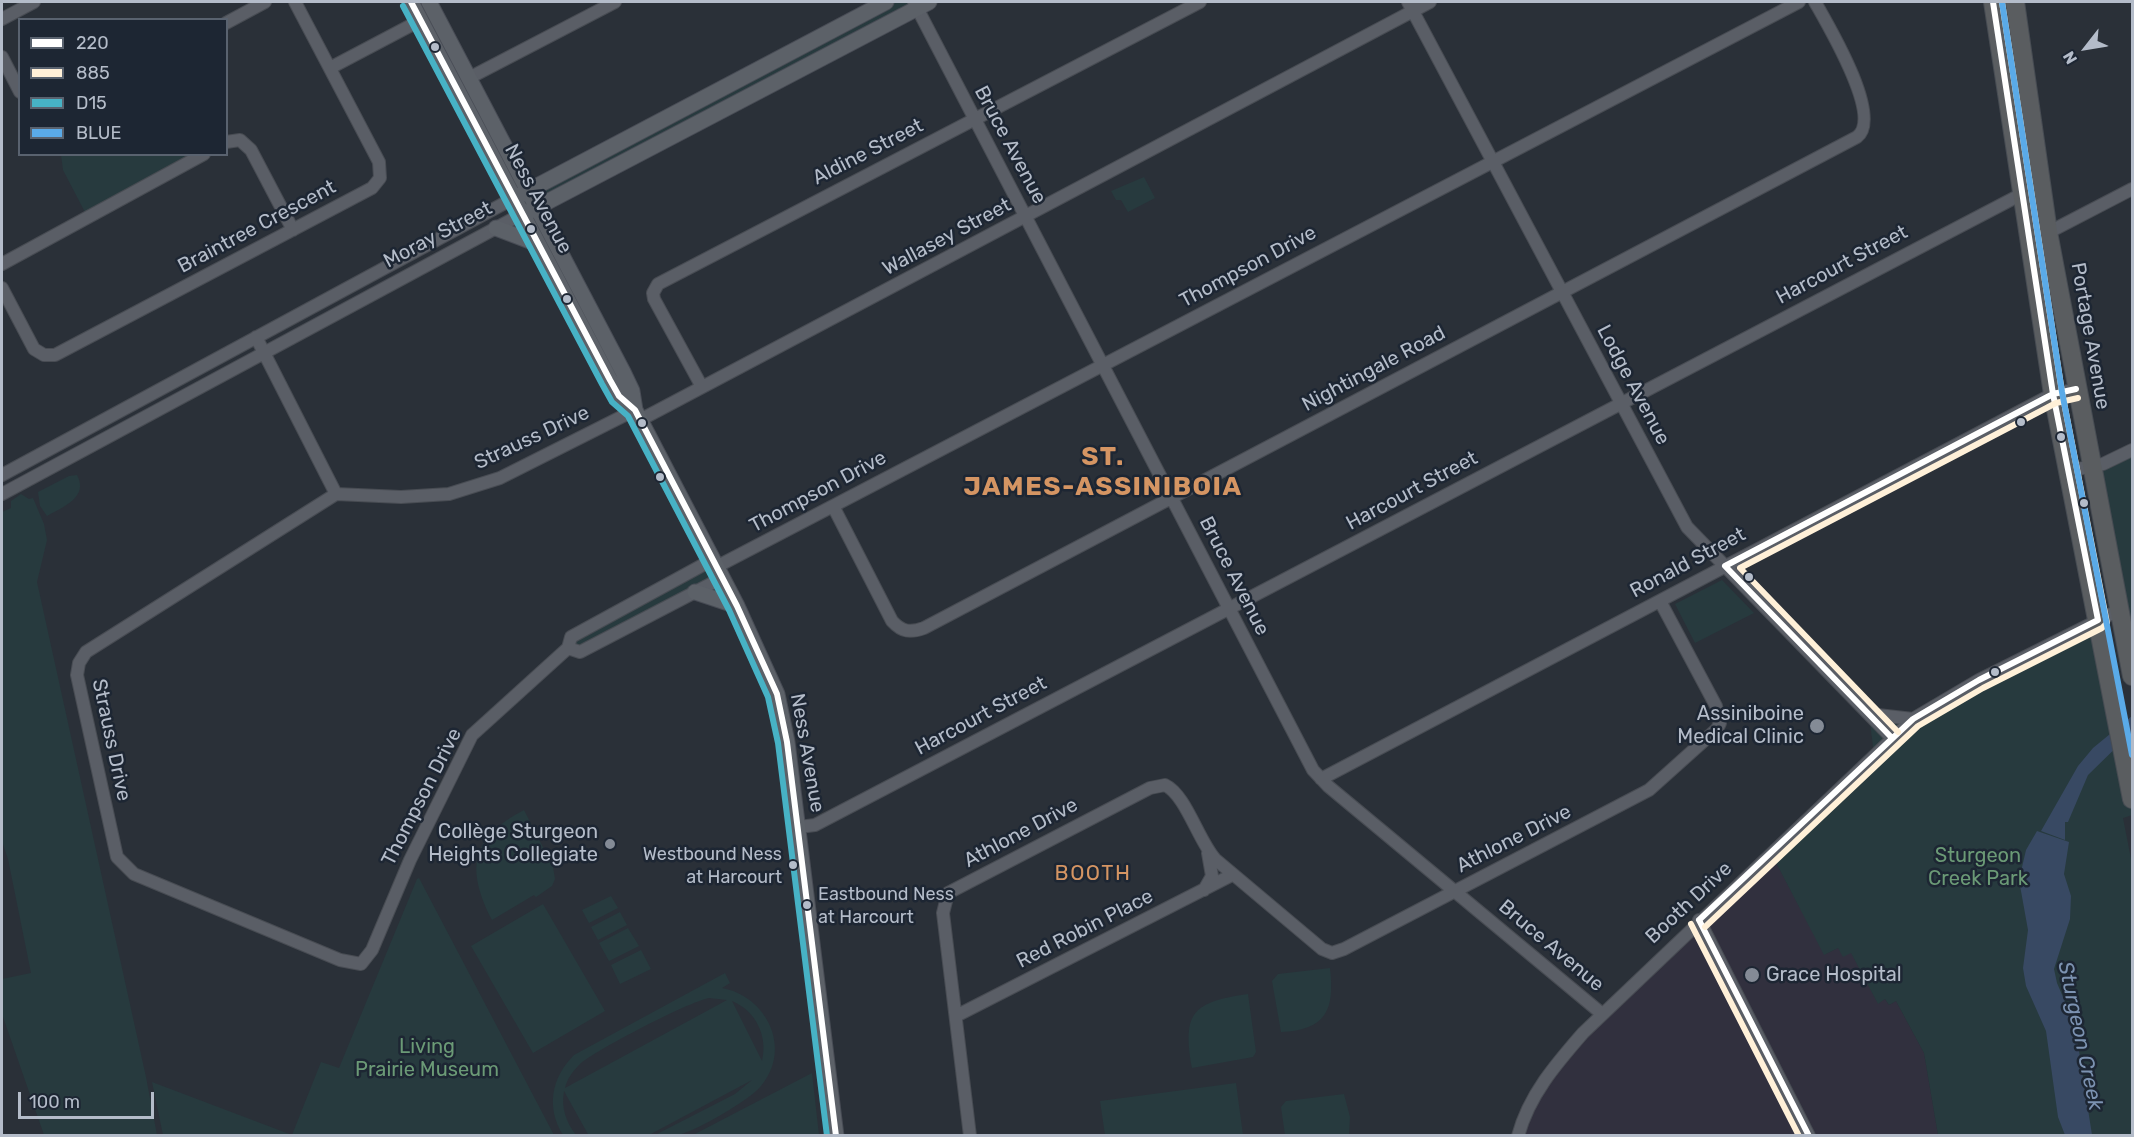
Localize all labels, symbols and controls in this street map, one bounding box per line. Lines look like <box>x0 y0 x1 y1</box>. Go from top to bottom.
legend <box>18 18 228 156</box>
north arrow <box>2056 18 2116 78</box>
text: 220 <box>76 32 109 54</box>
unlabelled marker <box>429 41 441 53</box>
text: N <box>2059 48 2081 67</box>
text: 885 <box>76 62 110 84</box>
street label: Bruce Avenue <box>969 82 1051 208</box>
text: D15 <box>76 92 107 114</box>
street label: Aldine Street <box>809 114 927 190</box>
text: BLUE <box>76 122 121 144</box>
street label: Ness Avenue <box>499 140 577 258</box>
street label: Braintree Crescent <box>174 175 340 279</box>
street label: Wallasey Street <box>879 193 1015 281</box>
street label: Moray Street <box>380 196 496 274</box>
street label: Harcourt Street <box>1772 220 1912 310</box>
street label: Thompson Drive <box>1176 221 1320 313</box>
unlabelled marker <box>525 223 537 235</box>
street label: Portage Avenue <box>2065 261 2115 411</box>
unlabelled marker <box>561 293 573 305</box>
street label: Nightingale Road <box>1298 321 1450 417</box>
street label: Lodge Avenue <box>1591 321 1675 449</box>
street label: Strauss Drive <box>471 401 593 475</box>
unlabelled marker <box>2015 416 2027 428</box>
unlabelled marker <box>636 417 648 429</box>
unlabelled marker <box>2055 431 2067 443</box>
district label: ST. JAMES-ASSINIBOIA <box>963 441 1243 502</box>
street label: Thompson Drive <box>746 446 890 538</box>
street label: Harcourt Street <box>1342 446 1482 536</box>
unlabelled marker <box>654 471 666 483</box>
unlabelled marker <box>2078 497 2090 509</box>
street label: Bruce Avenue <box>1194 513 1274 639</box>
street label: Ronald Street <box>1626 523 1750 603</box>
unlabelled marker <box>1743 571 1755 583</box>
unlabelled marker <box>1989 666 2001 678</box>
street label: Harcourt Street <box>911 671 1051 761</box>
street label: Strauss Drive <box>86 677 136 803</box>
street label: Ness Avenue <box>785 692 829 814</box>
place label: Assiniboine Medical Clinic <box>1677 702 1804 749</box>
marker: Assiniboine Medical Clinic <box>1808 717 1826 735</box>
street label: Thompson Drive <box>377 724 467 870</box>
street label: Athlone Drive <box>960 793 1082 873</box>
street label: Athlone Drive <box>1453 800 1575 878</box>
place label: Collège Sturgeon Heights Collegiate <box>428 820 598 867</box>
marker: Collège Sturgeon Heights Collegiate <box>603 837 617 851</box>
place label: Westbound Ness at Harcourt <box>643 844 782 886</box>
park label: Sturgeon Creek Park <box>1928 844 2028 891</box>
street label: Booth Drive <box>1641 857 1737 949</box>
marker: Westbound Ness at Harcourt <box>787 859 799 871</box>
district label: BOOTH <box>1055 861 1131 887</box>
place label: Eastbound Ness at Harcourt <box>818 884 954 926</box>
street label: Red Robin Place <box>1013 884 1157 974</box>
street label: Bruce Avenue <box>1493 895 1609 997</box>
marker: Eastbound Ness at Harcourt <box>801 899 813 911</box>
water label: Sturgeon Creek <box>2052 959 2108 1113</box>
place label: Grace Hospital <box>1766 963 1902 987</box>
marker: Grace Hospital <box>1743 966 1761 984</box>
park label: Living Prairie Museum <box>355 1035 499 1082</box>
scale bar <box>21 1080 158 1118</box>
text: 100 m <box>29 1091 80 1113</box>

